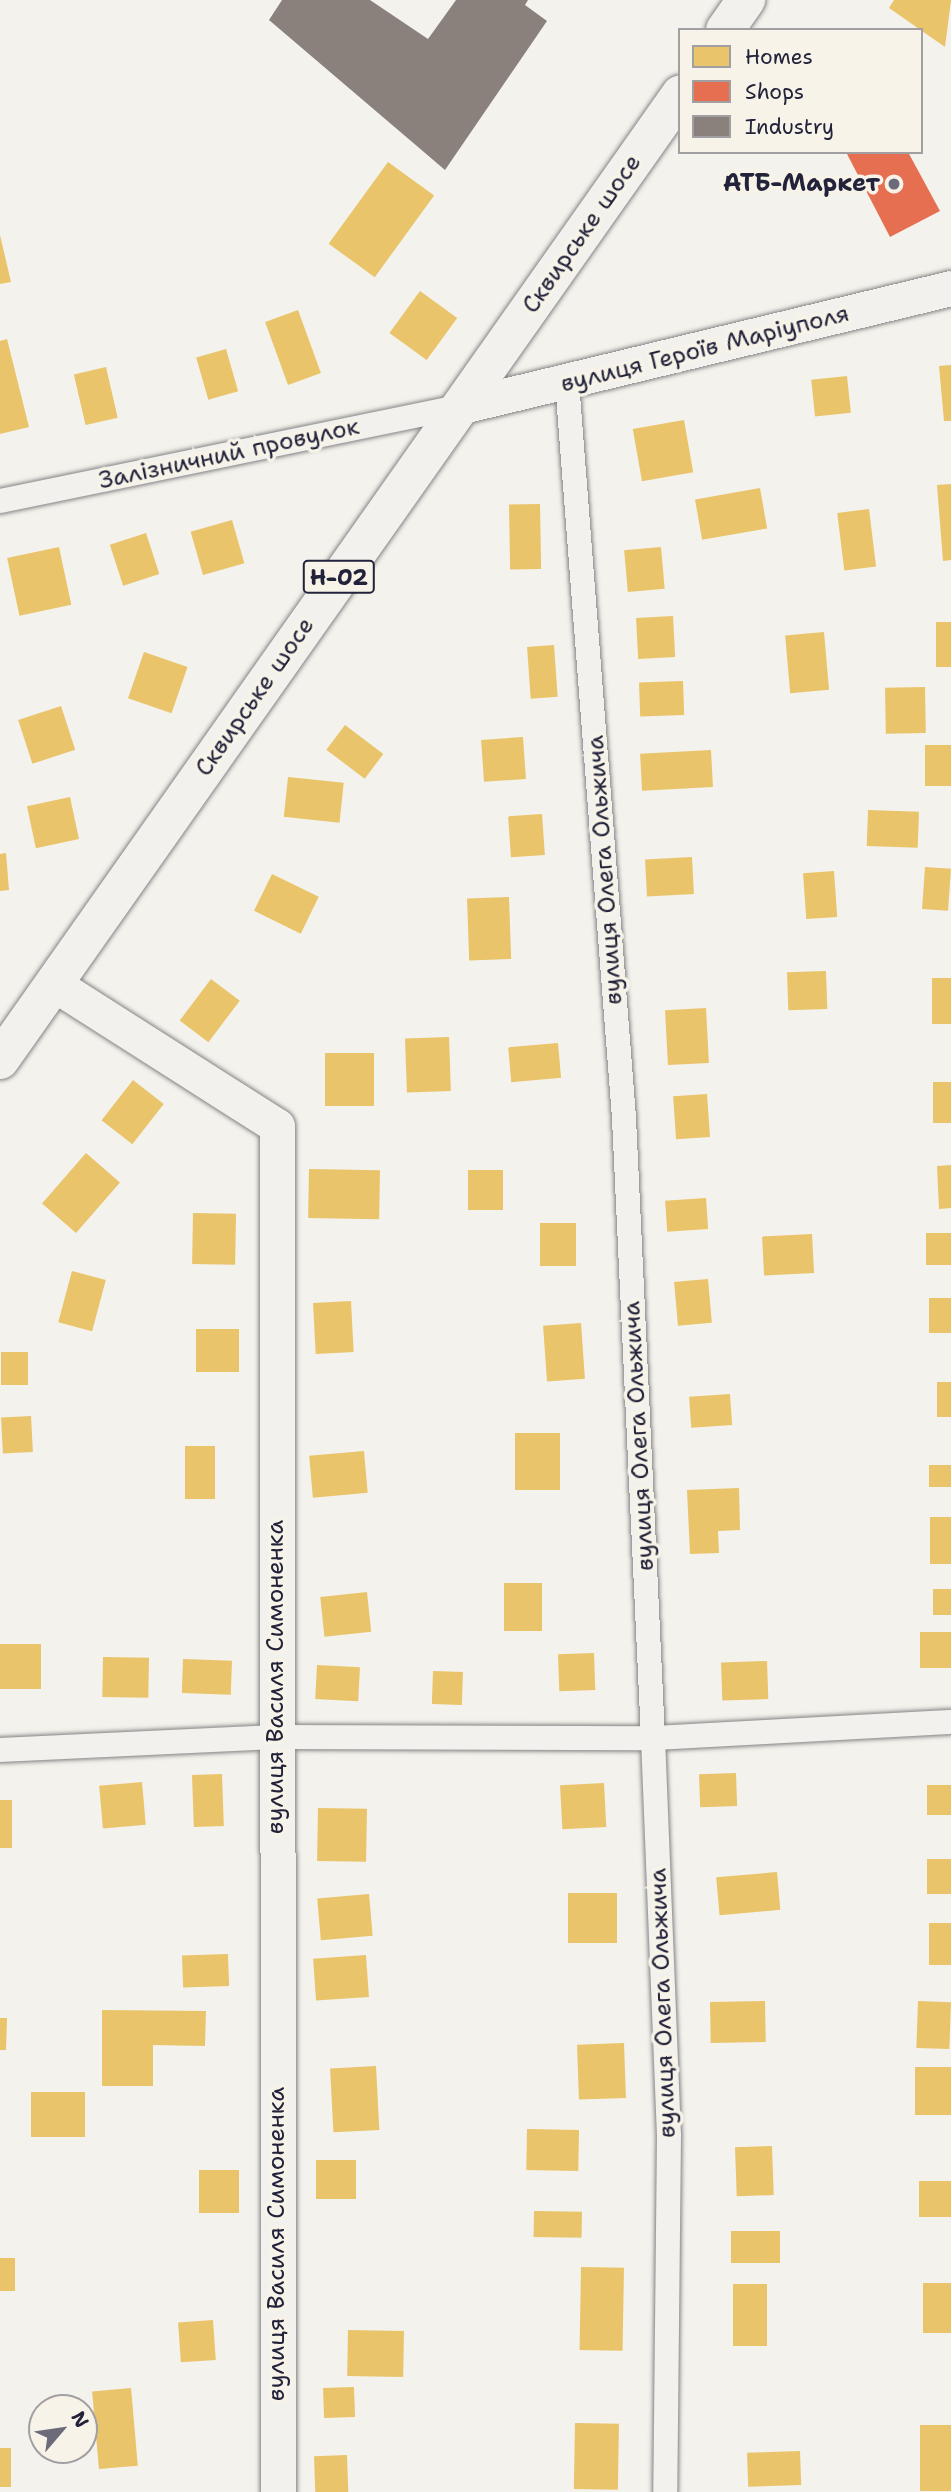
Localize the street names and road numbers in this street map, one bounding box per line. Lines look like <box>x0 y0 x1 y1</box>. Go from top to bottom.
street label: Сквирське шосе <box>516 149 648 319</box>
street label: вулиця Героїв Маріуполя <box>558 299 852 399</box>
street label: Залізничний провулок <box>96 412 362 496</box>
road number: Н-02 <box>302 558 376 596</box>
street label: Сквирське шосе <box>189 612 321 782</box>
street label: вулиця Олега Ольжича <box>581 734 629 1006</box>
street label: вулиця Олега Ольжича <box>618 1300 660 1572</box>
street label: вулиця Василя Симоненка <box>262 1520 290 1834</box>
street label: вулиця Олега Ольжича <box>644 1867 682 2139</box>
street label: вулиця Василя Симоненка <box>263 2087 291 2401</box>

